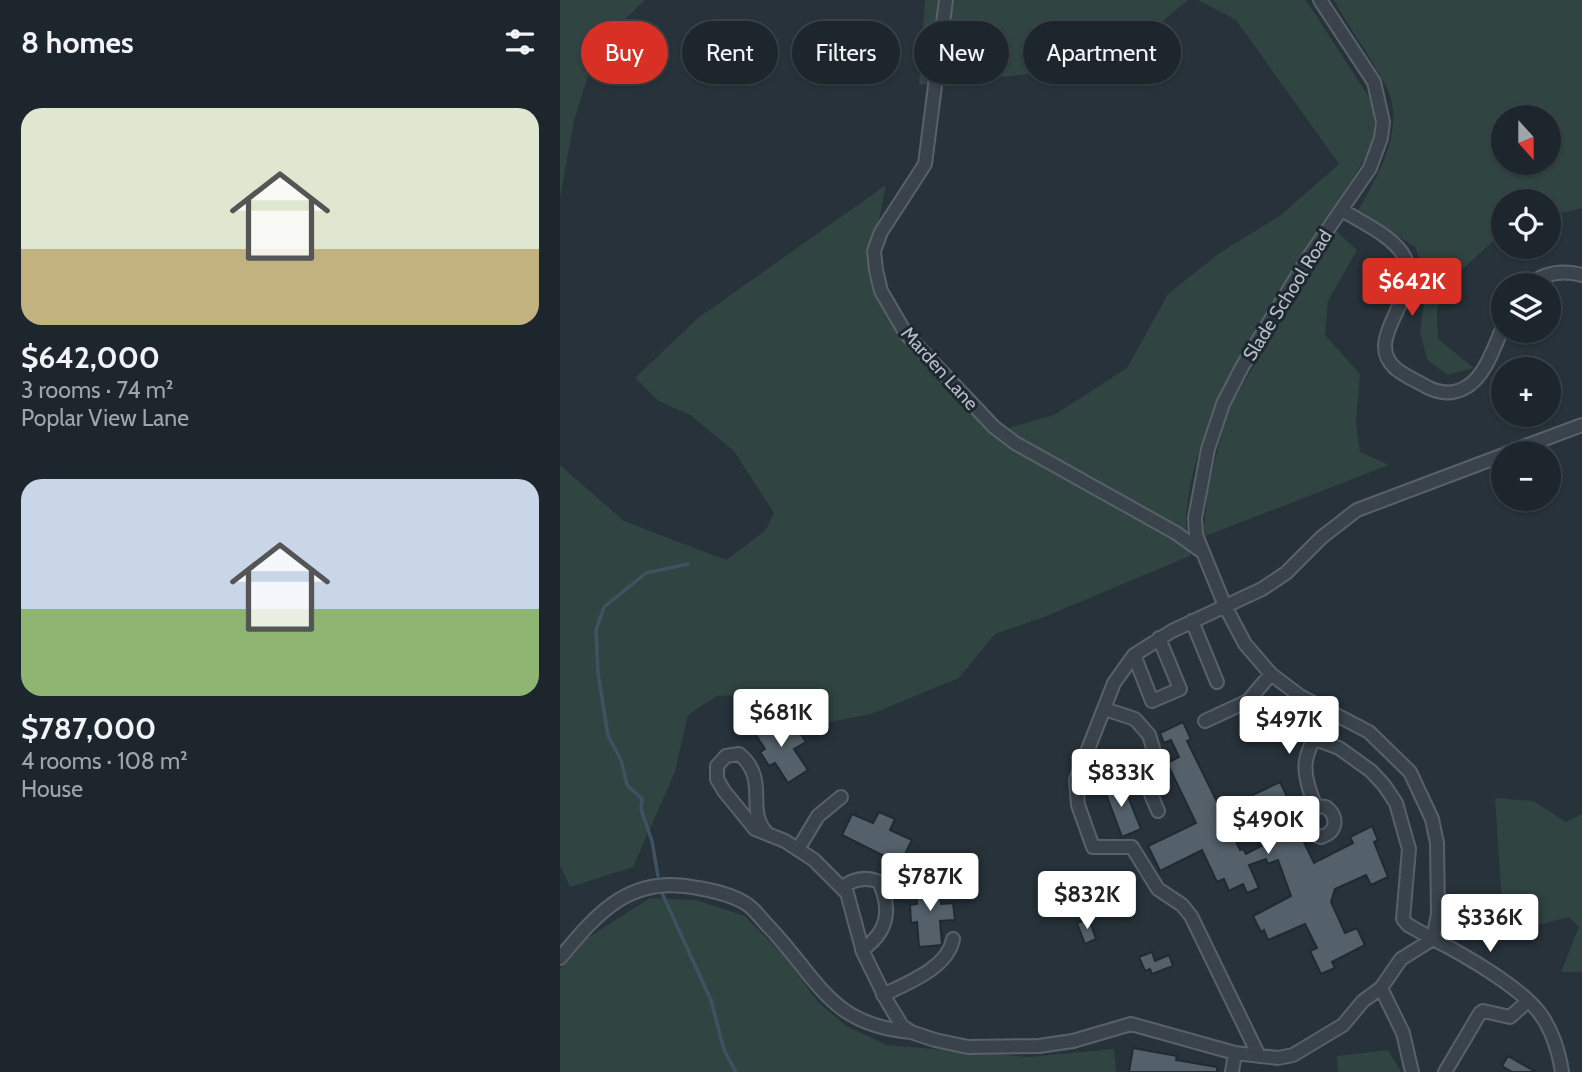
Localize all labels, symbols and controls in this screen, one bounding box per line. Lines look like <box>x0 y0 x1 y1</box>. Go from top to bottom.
chip: Buy <box>581 21 668 84</box>
chip: Rent <box>682 21 778 84</box>
chip: Filters <box>792 21 900 84</box>
chip: New <box>914 21 1009 84</box>
chip: Apartment <box>1023 21 1181 84</box>
icon: filters <box>501 23 539 61</box>
text: 8 homes <box>21 24 134 61</box>
north arrow <box>1491 105 1561 175</box>
map controls <box>1491 105 1561 511</box>
icon: home <box>217 153 343 279</box>
button: locate <box>1491 189 1561 259</box>
street label: Slade School Road <box>1238 226 1337 365</box>
pin: $642K <box>1363 258 1461 318</box>
text: $642K <box>1378 267 1446 295</box>
button: layers <box>1491 273 1561 343</box>
street label: Marden Lane <box>896 322 983 415</box>
text: $642,000 <box>21 339 160 376</box>
button: + <box>1491 357 1561 427</box>
text: 3 rooms · 74 m² <box>21 376 173 404</box>
text: Poplar View Lane <box>21 404 189 432</box>
button: − <box>1491 441 1561 511</box>
icon: home <box>217 524 343 650</box>
pin: $681K <box>732 690 830 749</box>
pin: $497K <box>1240 696 1338 756</box>
text: $681K <box>749 698 813 726</box>
text: $497K <box>1256 705 1322 733</box>
text: $787,000 <box>21 710 156 747</box>
text: 4 rooms · 108 m² <box>21 747 188 775</box>
pin: $833K <box>1072 750 1170 809</box>
text: $833K <box>1088 758 1154 786</box>
text: House <box>21 775 83 803</box>
pin: $490K <box>1219 796 1317 856</box>
text: $490K <box>1232 805 1304 833</box>
pin: $787K <box>881 853 979 913</box>
text: $787K <box>897 862 963 890</box>
pin: $832K <box>1038 872 1136 931</box>
text: $832K <box>1054 880 1120 908</box>
pin: $336K <box>1441 894 1539 954</box>
text: $336K <box>1457 903 1523 931</box>

